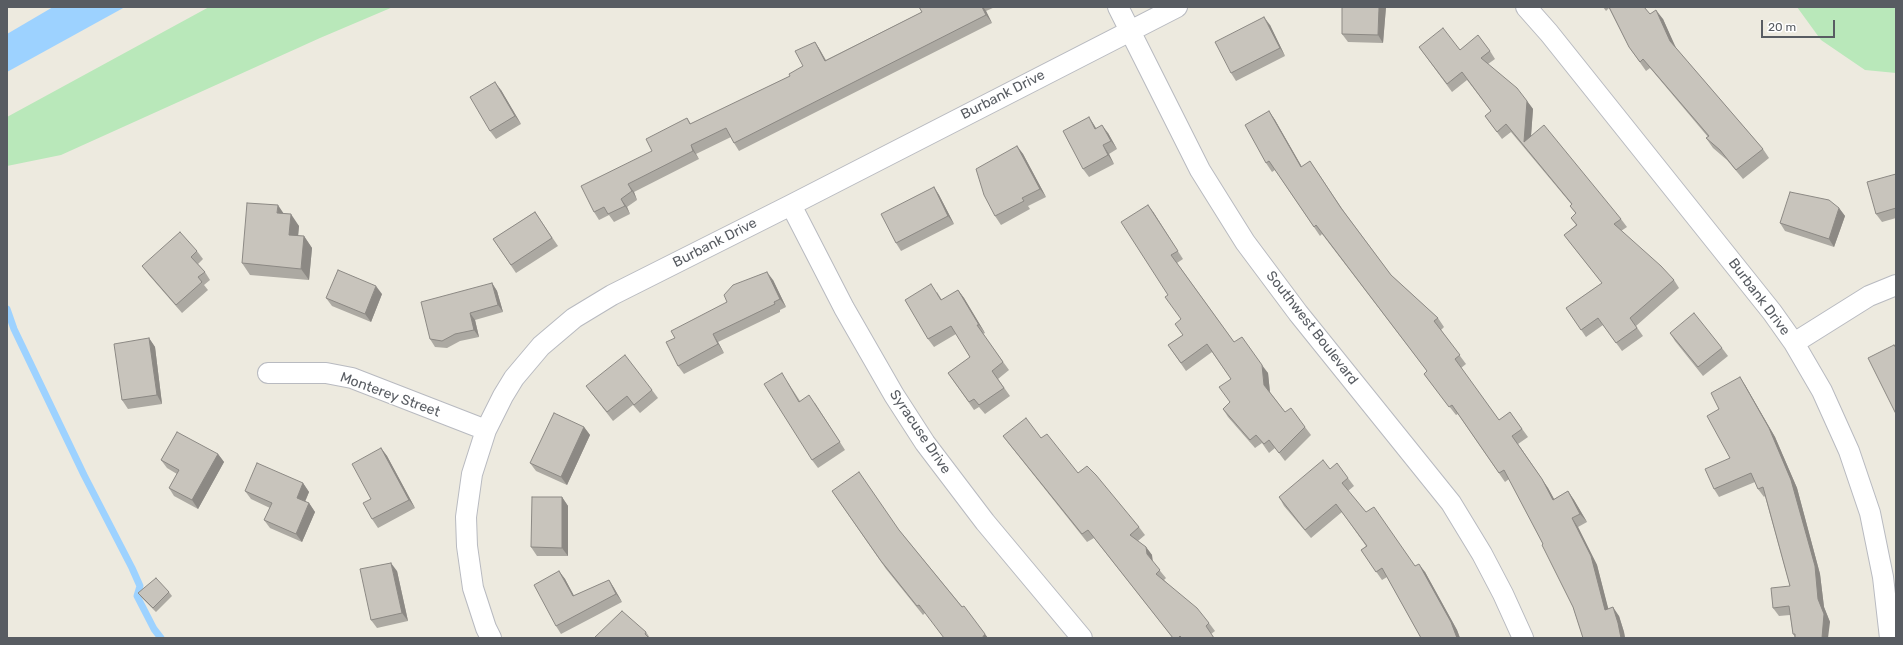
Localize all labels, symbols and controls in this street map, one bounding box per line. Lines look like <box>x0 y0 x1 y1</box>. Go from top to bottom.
scale bar <box>1763 12 1837 38</box>
text: 20 m <box>1768 20 1796 34</box>
street label: Burbank Drive <box>958 67 1048 123</box>
street label: Burbank Drive <box>670 215 760 271</box>
street label: Burbank Drive <box>1725 255 1793 339</box>
street label: Southwest Boulevard <box>1262 268 1362 388</box>
street label: Monterey Street <box>338 369 442 421</box>
street label: Syracuse Drive <box>886 387 954 477</box>

